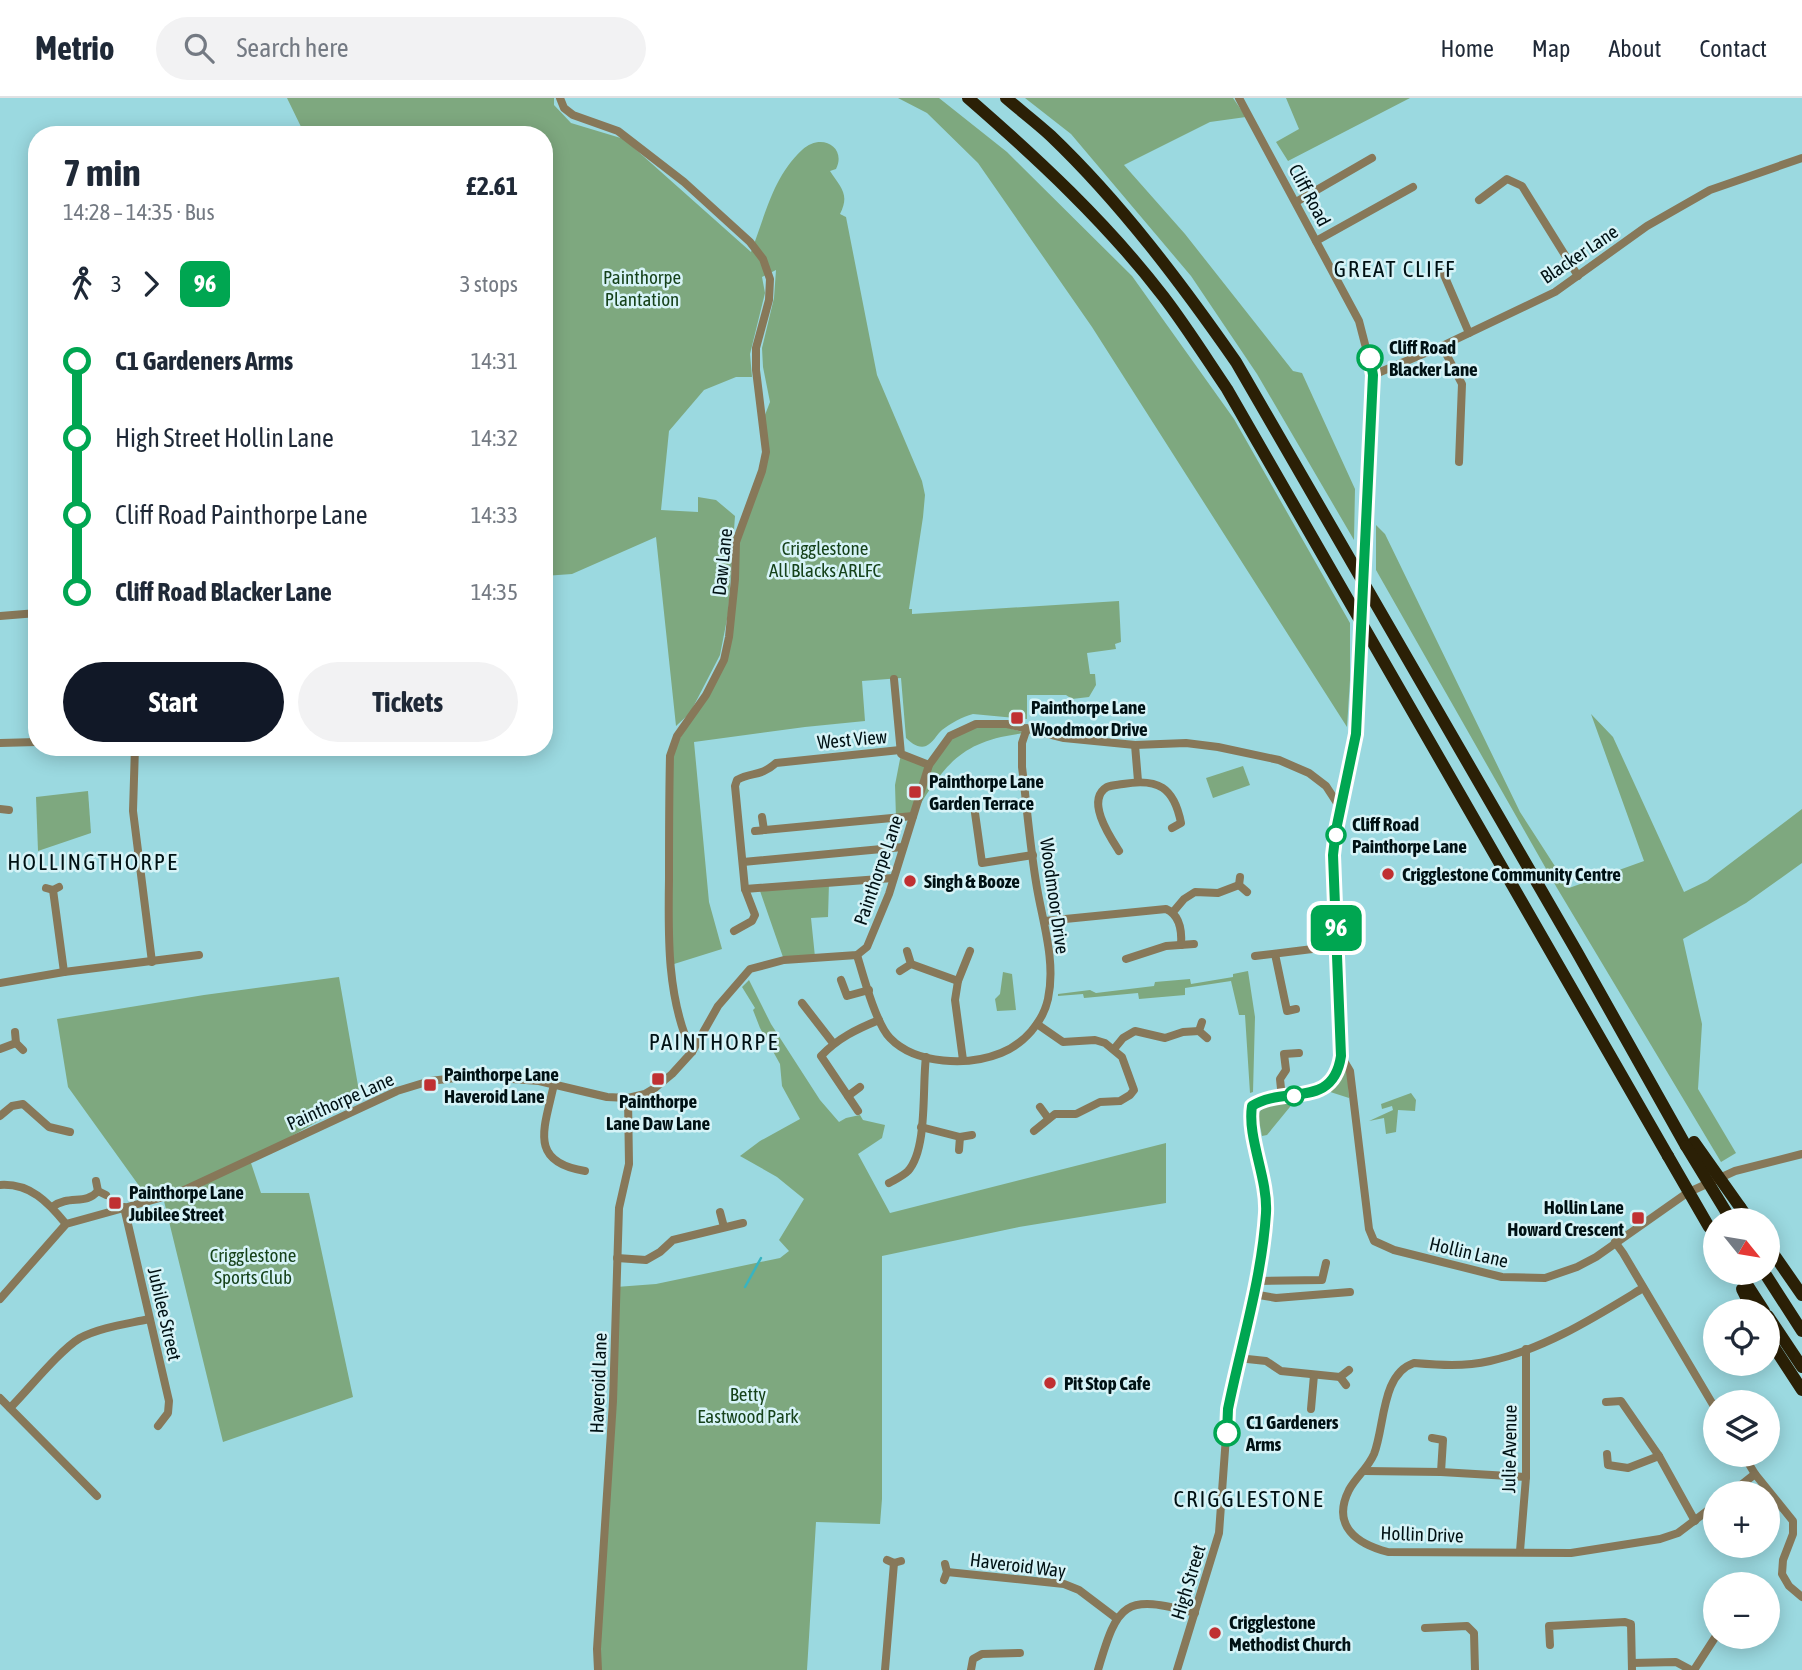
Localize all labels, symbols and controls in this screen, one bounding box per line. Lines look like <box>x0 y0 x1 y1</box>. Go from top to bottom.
search box <box>156 17 646 80</box>
text: Metrio <box>35 29 114 67</box>
icon: search <box>180 29 218 67</box>
text: Search here <box>236 33 349 63</box>
text: Home <box>1440 35 1494 62</box>
text: Map <box>1532 35 1570 62</box>
text: About <box>1608 35 1661 62</box>
text: Contact <box>1699 35 1767 62</box>
text: 7 min <box>63 151 141 194</box>
street label: Cliff Road <box>1285 160 1335 230</box>
text: £2.61 <box>466 171 518 201</box>
text: 14:28 – 14:35 · Bus <box>63 199 215 225</box>
street label: Blacker Lane <box>1536 220 1622 288</box>
district label: GREAT CLIFF <box>1334 256 1456 282</box>
icon: walk <box>63 265 101 303</box>
icon: forward <box>132 265 170 303</box>
park label: Painthorpe Plantation <box>603 266 681 310</box>
text: 96 <box>194 270 216 297</box>
text: 3 <box>111 271 122 297</box>
text: 3 stops <box>460 271 518 297</box>
place label: Cliff Road Blacker Lane <box>1389 336 1478 380</box>
marker: Cliff Road Blacker Lane <box>1357 345 1383 371</box>
text: C1 Gardeners Arms <box>115 346 293 376</box>
text: 14:31 <box>471 348 518 374</box>
text: High Street Hollin Lane <box>115 423 334 453</box>
text: 14:32 <box>471 425 518 451</box>
text: Cliff Road Painthorpe Lane <box>115 500 368 530</box>
text: 14:33 <box>471 502 518 528</box>
street label: Daw Lane <box>708 527 736 597</box>
park label: Crigglestone All Blacks ARLFC <box>769 537 881 581</box>
text: Cliff Road Blacker Lane <box>115 577 332 607</box>
text: 14:35 <box>471 579 518 605</box>
button: Start <box>63 662 284 742</box>
button: Tickets <box>298 662 518 742</box>
place label: Painthorpe Lane Woodmoor Drive <box>1030 696 1148 740</box>
marker: Painthorpe Lane Woodmoor Drive <box>1009 710 1025 726</box>
street label: West View <box>816 725 889 753</box>
place label: Painthorpe Lane Garden Terrace <box>929 770 1044 814</box>
marker: Painthorpe Lane Garden Terrace <box>907 784 923 800</box>
street label: Painthorpe Lane <box>849 812 907 928</box>
place label: Cliff Road Painthorpe Lane <box>1352 813 1467 857</box>
marker: Cliff Road Painthorpe Lane <box>1326 825 1346 845</box>
street label: Woodmoor Drive <box>1036 837 1074 955</box>
district label: HOLLINGTHORPE <box>7 849 179 875</box>
place label: Crigglestone Community Centre <box>1402 863 1621 885</box>
marker: Crigglestone Community Centre <box>1380 866 1396 882</box>
place label: Singh & Booze <box>924 870 1020 892</box>
marker: Singh & Booze <box>902 873 918 889</box>
line badge: 96 <box>1304 905 1368 951</box>
text: 96 <box>1325 914 1347 941</box>
district label: PAINTHORPE <box>649 1029 779 1055</box>
place label: Painthorpe Lane Haveroid Lane <box>444 1063 559 1107</box>
street label: Painthorpe Lane <box>283 1068 397 1134</box>
marker: Painthorpe Lane Daw Lane <box>650 1071 666 1087</box>
marker: Painthorpe Lane Haveroid Lane <box>422 1077 438 1093</box>
unlabelled marker <box>1284 1086 1304 1106</box>
place label: Painthorpe Lane Daw Lane <box>606 1090 710 1134</box>
place label: Painthorpe Lane Jubilee Street <box>128 1181 244 1225</box>
marker: Painthorpe Lane Jubilee Street <box>107 1195 123 1211</box>
place label: Hollin Lane Howard Crescent <box>1507 1196 1625 1240</box>
north arrow <box>1703 1208 1780 1284</box>
map controls <box>1703 1208 1780 1649</box>
marker: Hollin Lane Howard Crescent <box>1630 1210 1646 1226</box>
street label: Hollin Lane <box>1427 1232 1511 1272</box>
park label: Crigglestone Sports Club <box>210 1244 296 1288</box>
street label: Jubilee Street <box>144 1265 186 1363</box>
button: locate <box>1703 1299 1780 1376</box>
street label: Haveroid Lane <box>585 1332 611 1434</box>
place label: Pit Stop Cafe <box>1064 1372 1151 1394</box>
marker: Pit Stop Cafe <box>1042 1375 1058 1391</box>
park label: Betty Eastwood Park <box>697 1383 799 1427</box>
button: layers <box>1703 1390 1780 1467</box>
street label: Julie Avenue <box>1497 1405 1521 1493</box>
place label: C1 Gardeners Arms <box>1245 1411 1339 1455</box>
marker: C1 Gardeners Arms <box>1214 1420 1240 1446</box>
button: + <box>1703 1481 1780 1558</box>
district label: CRIGGLESTONE <box>1174 1486 1324 1512</box>
street label: Hollin Drive <box>1380 1522 1464 1546</box>
street label: High Street <box>1166 1542 1210 1622</box>
street label: Haveroid Way <box>969 1548 1067 1582</box>
button: − <box>1703 1572 1780 1649</box>
place label: Crigglestone Methodist Church <box>1229 1611 1351 1655</box>
marker: Crigglestone Methodist Church <box>1207 1625 1223 1641</box>

